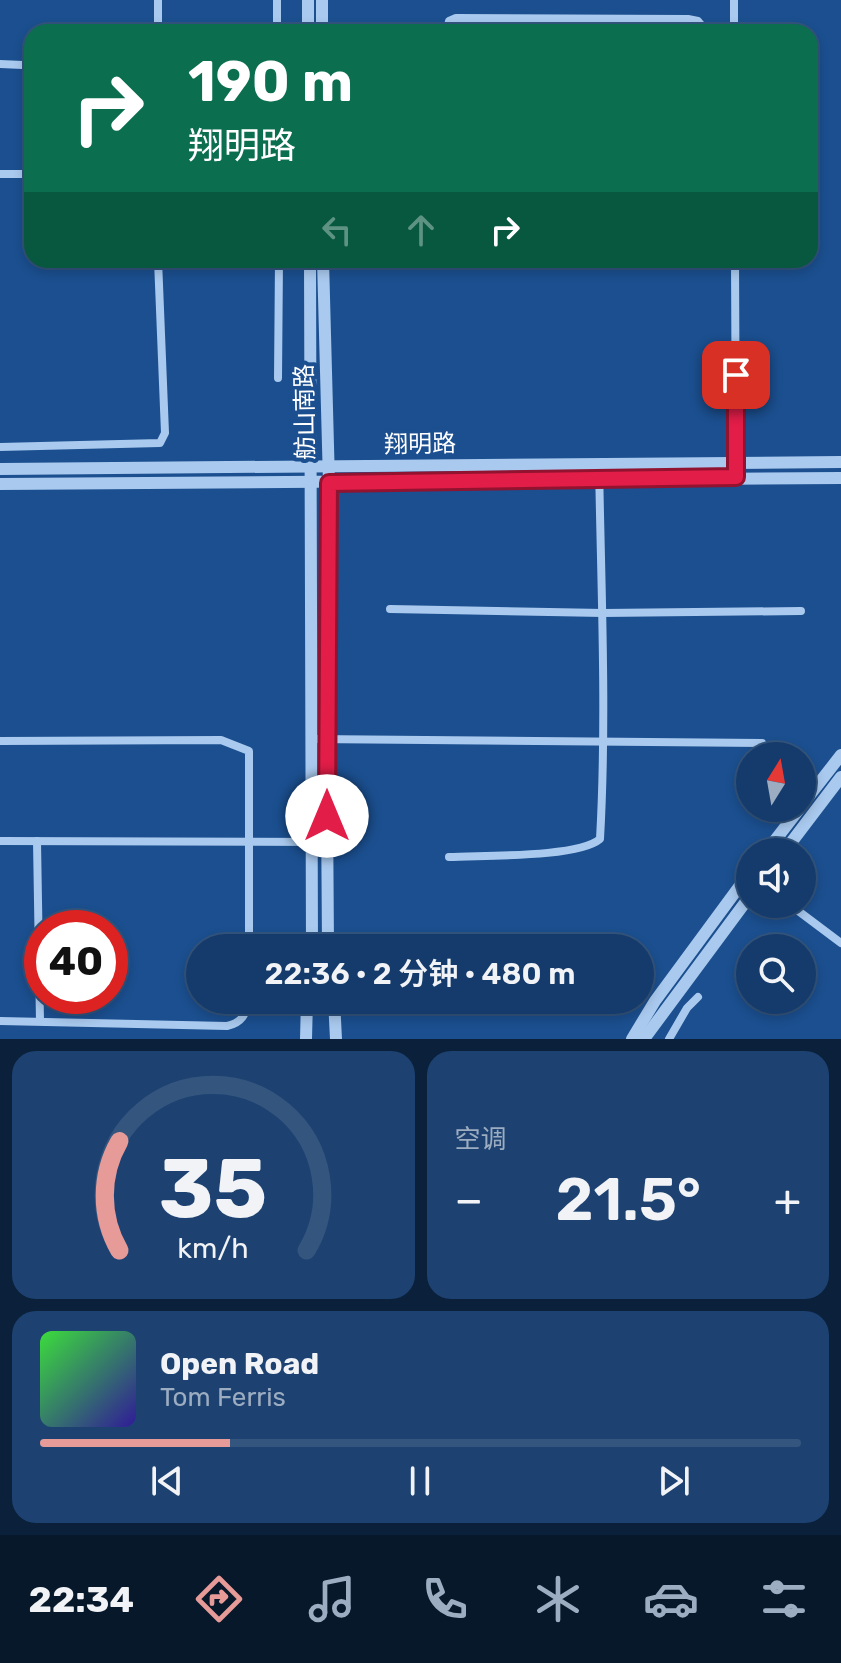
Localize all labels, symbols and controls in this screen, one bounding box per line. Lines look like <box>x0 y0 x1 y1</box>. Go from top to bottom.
text: 190 m <box>188 49 353 115</box>
icon: right <box>56 56 160 160</box>
text: 翔明路 <box>188 124 296 167</box>
icon: left <box>315 208 359 252</box>
icon: ahead <box>399 208 443 252</box>
icon: right <box>483 208 527 252</box>
pin <box>702 341 770 409</box>
icon: arrive <box>714 353 758 397</box>
street label: 舫山南路 <box>290 364 320 460</box>
street label: 翔明路 <box>384 429 456 459</box>
north arrow <box>736 742 816 822</box>
map controls <box>736 742 816 1014</box>
position arrow <box>285 774 369 858</box>
button: sound <box>736 838 816 918</box>
speed limit sign: 40 <box>24 910 128 1014</box>
button: search <box>736 934 816 1014</box>
text: 22:36 · 2 分钟 · 480 m <box>265 956 575 992</box>
text: 空调 <box>455 1124 507 1155</box>
text: 35 <box>159 1139 268 1238</box>
text: 21.5° <box>556 1164 701 1235</box>
text: − <box>455 1174 483 1226</box>
text: + <box>774 1174 801 1226</box>
text: km/h <box>178 1231 249 1265</box>
text: Open Road <box>160 1346 319 1382</box>
text: Tom Ferris <box>160 1382 286 1413</box>
icon: previous <box>145 1459 189 1503</box>
icon: pause <box>398 1459 442 1503</box>
icon: next <box>652 1459 696 1503</box>
icon: directions <box>191 1571 247 1627</box>
icon: music <box>304 1571 360 1627</box>
icon: phone <box>417 1571 473 1627</box>
icon: climate <box>530 1571 586 1627</box>
icon: car <box>643 1571 699 1627</box>
icon: filters <box>756 1571 812 1627</box>
text: 22:34 <box>29 1578 134 1621</box>

